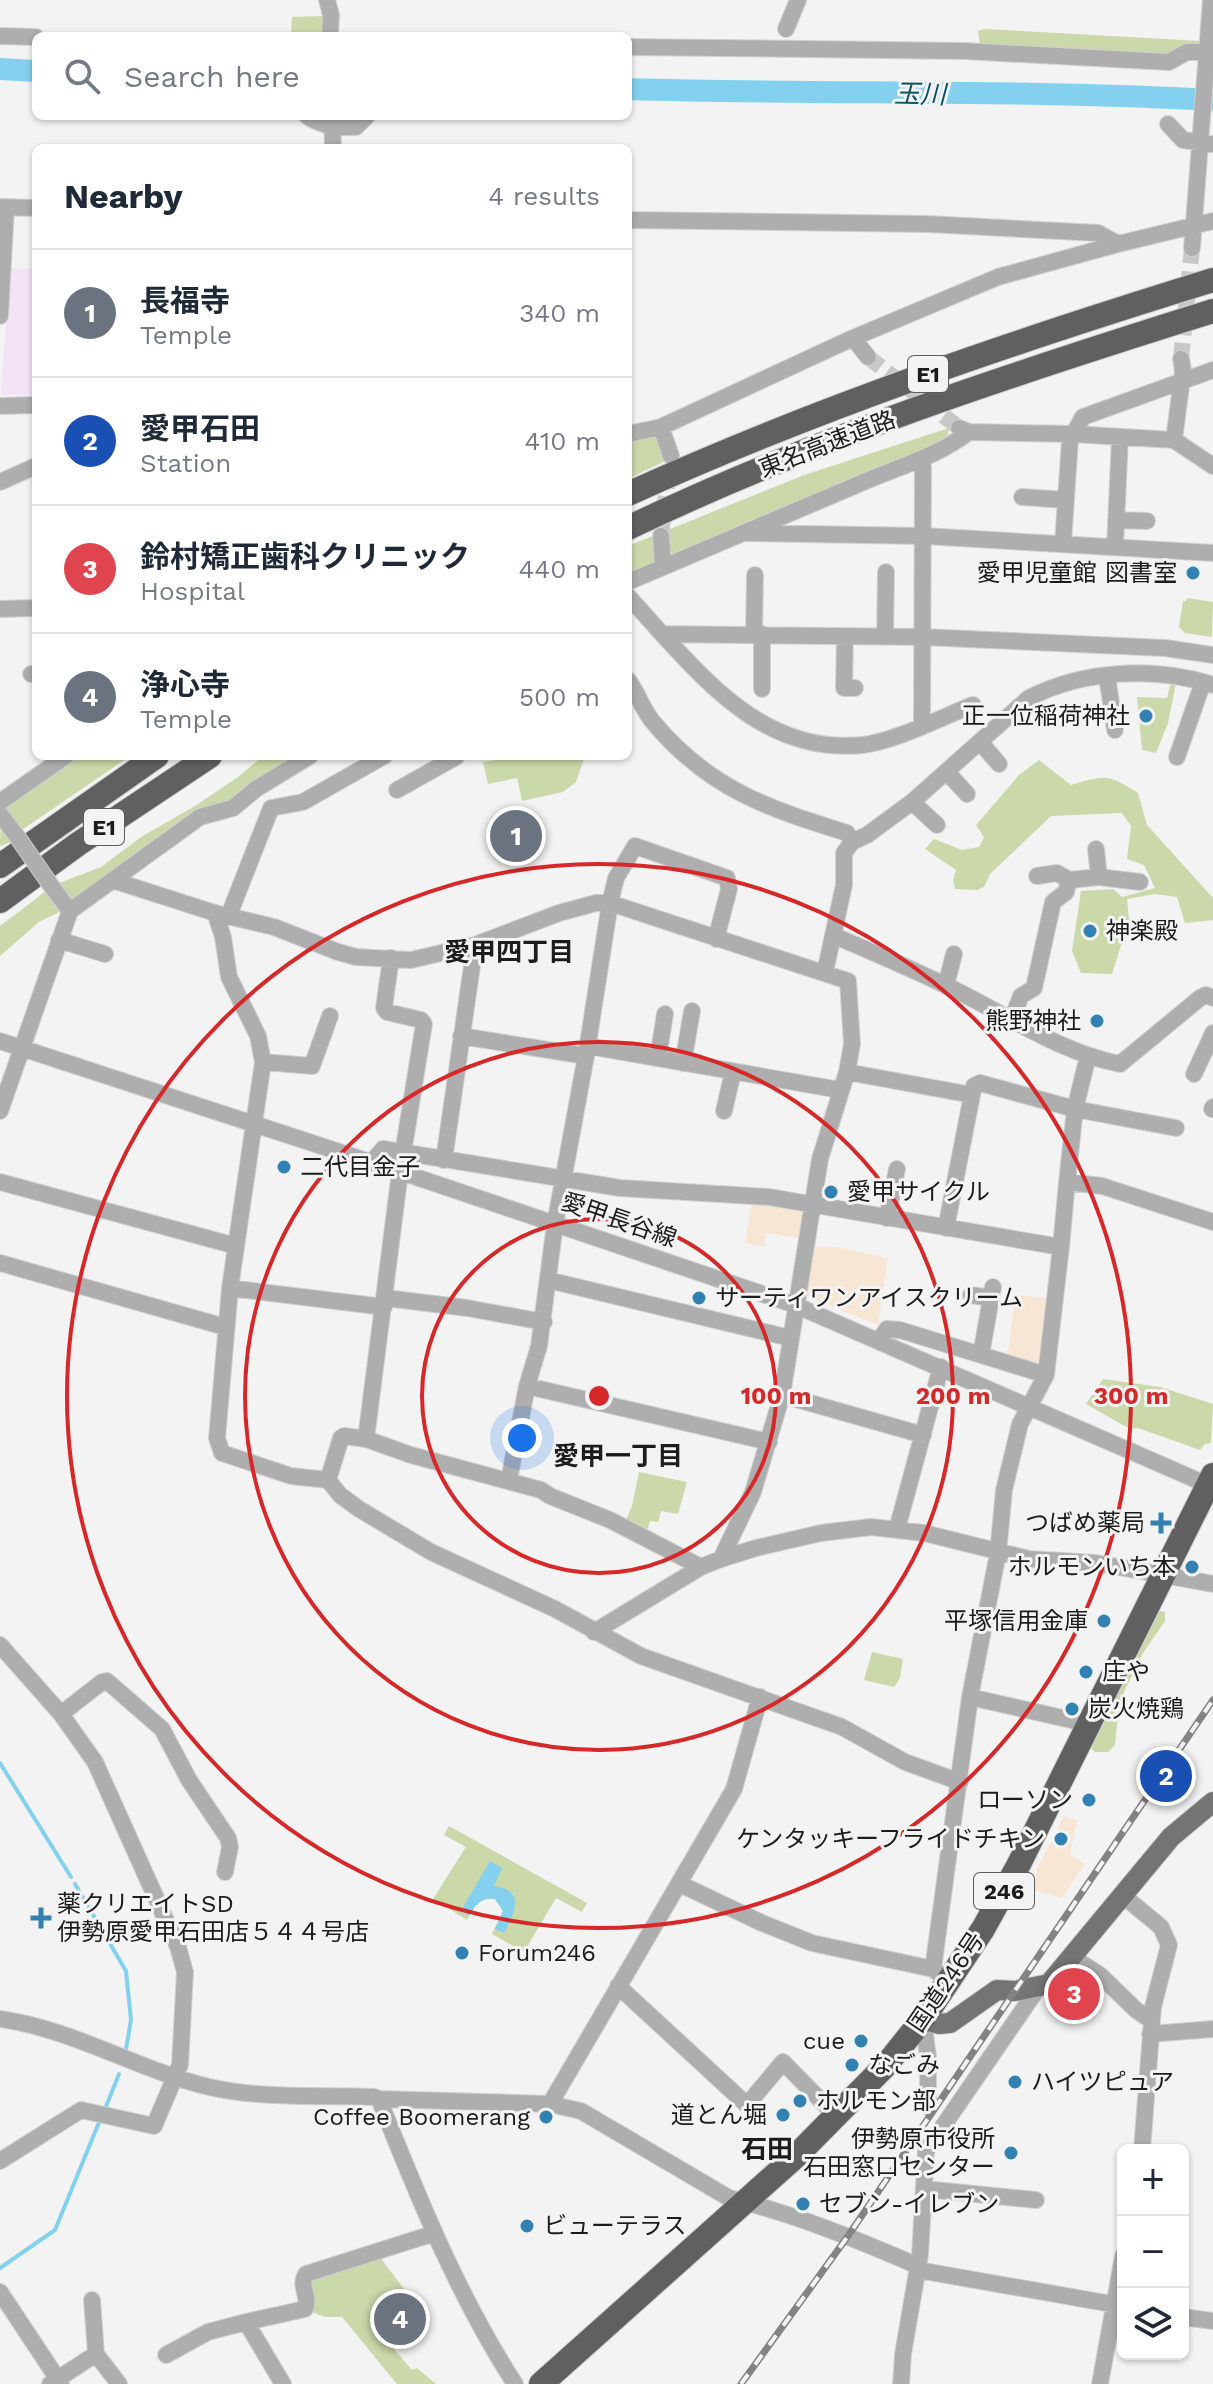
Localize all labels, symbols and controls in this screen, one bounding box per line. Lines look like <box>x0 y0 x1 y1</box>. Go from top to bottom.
search box <box>32 32 632 120</box>
icon: search <box>60 54 104 98</box>
text: Search here <box>124 59 300 94</box>
water label: 玉川 <box>894 79 949 110</box>
text: Nearby <box>64 176 183 216</box>
text: 4 results <box>488 181 600 211</box>
text: 長福寺 <box>140 283 230 318</box>
text: 1 <box>84 298 96 328</box>
text: 340 m <box>519 298 600 328</box>
text: Temple <box>140 320 232 350</box>
road number: E1 <box>908 356 948 392</box>
street label: 東名高速道路 <box>755 405 899 483</box>
text: 愛甲石田 <box>140 411 260 446</box>
text: 2 <box>82 426 98 456</box>
text: 410 m <box>525 426 600 456</box>
text: Station <box>140 448 231 478</box>
text: 鈴村矯正歯科クリニック <box>140 539 470 574</box>
text: 3 <box>82 554 98 584</box>
text: 440 m <box>518 554 600 584</box>
place label: 愛甲児童館 図書室 <box>977 559 1177 587</box>
marker: 愛甲児童館 図書室 <box>1184 564 1202 582</box>
text: Hospital <box>140 576 245 606</box>
text: 浄心寺 <box>140 667 230 702</box>
text: 4 <box>82 682 98 712</box>
text: 500 m <box>519 682 600 712</box>
place label: 正一位稲荷神社 <box>962 702 1130 730</box>
text: Temple <box>140 704 232 734</box>
marker: 正一位稲荷神社 <box>1137 707 1155 725</box>
pin: 1 <box>490 806 542 866</box>
road number: E1 <box>84 809 124 845</box>
place label: 神楽殿 <box>1106 917 1178 945</box>
marker: 神楽殿 <box>1081 922 1099 940</box>
district label: 愛甲四丁目 <box>444 937 574 967</box>
place label: 熊野神社 <box>985 1007 1081 1035</box>
marker: 熊野神社 <box>1088 1012 1106 1030</box>
place label: 二代目金子 <box>300 1153 420 1181</box>
marker: 二代目金子 <box>275 1158 293 1176</box>
place label: 愛甲サイクル <box>847 1178 990 1206</box>
marker: 愛甲サイクル <box>822 1183 840 1201</box>
street label: 愛甲長谷線 <box>558 1187 680 1253</box>
place label: サーティワンアイスクリーム <box>715 1284 1023 1312</box>
marker: サーティワンアイスクリーム <box>690 1289 708 1307</box>
centre of rings <box>585 1382 613 1410</box>
text: 100 m <box>741 1382 811 1410</box>
text: 200 m <box>916 1382 990 1410</box>
text: 300 m <box>1094 1382 1168 1410</box>
your location <box>502 1418 542 1458</box>
district label: 愛甲一丁目 <box>553 1441 683 1471</box>
place label: つばめ薬局 <box>1025 1509 1145 1537</box>
marker: つばめ薬局 <box>1152 1514 1170 1532</box>
place label: ホルモンいち本 <box>1008 1553 1176 1581</box>
marker: ホルモンいち本 <box>1183 1558 1201 1576</box>
place label: 平塚信用金庫 <box>944 1607 1088 1635</box>
marker: 平塚信用金庫 <box>1095 1612 1113 1630</box>
place label: 庄や <box>1102 1658 1150 1686</box>
marker: 庄や <box>1077 1663 1095 1681</box>
place label: 炭火焼鶏 <box>1088 1695 1184 1723</box>
marker: 炭火焼鶏 <box>1063 1700 1081 1718</box>
pin: 2 <box>1140 1746 1192 1806</box>
place label: ローソン <box>977 1786 1073 1814</box>
marker: ローソン <box>1080 1791 1098 1809</box>
place label: ケンタッキーフライドチキン <box>736 1825 1045 1853</box>
marker: ケンタッキーフライドチキン <box>1052 1830 1070 1848</box>
road number: 246 <box>974 1873 1034 1909</box>
place label: 薬クリエイトSD 伊勢原愛甲石田店５４４号店 <box>57 1890 369 1946</box>
marker: 薬クリエイトSD 伊勢原愛甲石田店５４４号店 <box>32 1909 50 1927</box>
street label: 国道246号 <box>902 1927 990 2037</box>
place label: Forum246 <box>478 1939 596 1967</box>
marker: Forum246 <box>453 1944 471 1962</box>
pin: 3 <box>1048 1964 1100 2024</box>
place label: cue <box>803 2027 845 2055</box>
marker: cue <box>852 2032 870 2050</box>
place label: なごみ <box>868 2051 940 2079</box>
marker: なごみ <box>843 2056 861 2074</box>
place label: ハイツピュア <box>1031 2068 1174 2096</box>
marker: ハイツピュア <box>1006 2073 1024 2091</box>
place label: ホルモン部 <box>816 2087 936 2115</box>
marker: ホルモン部 <box>791 2092 809 2110</box>
place label: 道とん堀 <box>671 2101 767 2129</box>
place label: Coffee Boomerang <box>313 2103 530 2131</box>
marker: 道とん堀 <box>774 2106 792 2124</box>
marker: Coffee Boomerang <box>537 2108 555 2126</box>
place label: 伊勢原市役所 石田窓口センター <box>803 2125 995 2181</box>
district label: 石田 <box>741 2134 793 2164</box>
marker: 伊勢原市役所 石田窓口センター <box>1002 2144 1020 2162</box>
map controls <box>1117 2144 1189 2360</box>
button: + <box>1117 2144 1189 2216</box>
place label: セブン-イレブン <box>819 2190 999 2218</box>
marker: セブン-イレブン <box>794 2195 812 2213</box>
place label: ビューテラス <box>543 2212 687 2240</box>
button: − <box>1117 2216 1189 2288</box>
marker: ビューテラス <box>518 2217 536 2235</box>
button: layers <box>1117 2288 1189 2360</box>
pin: 4 <box>374 2289 426 2349</box>

